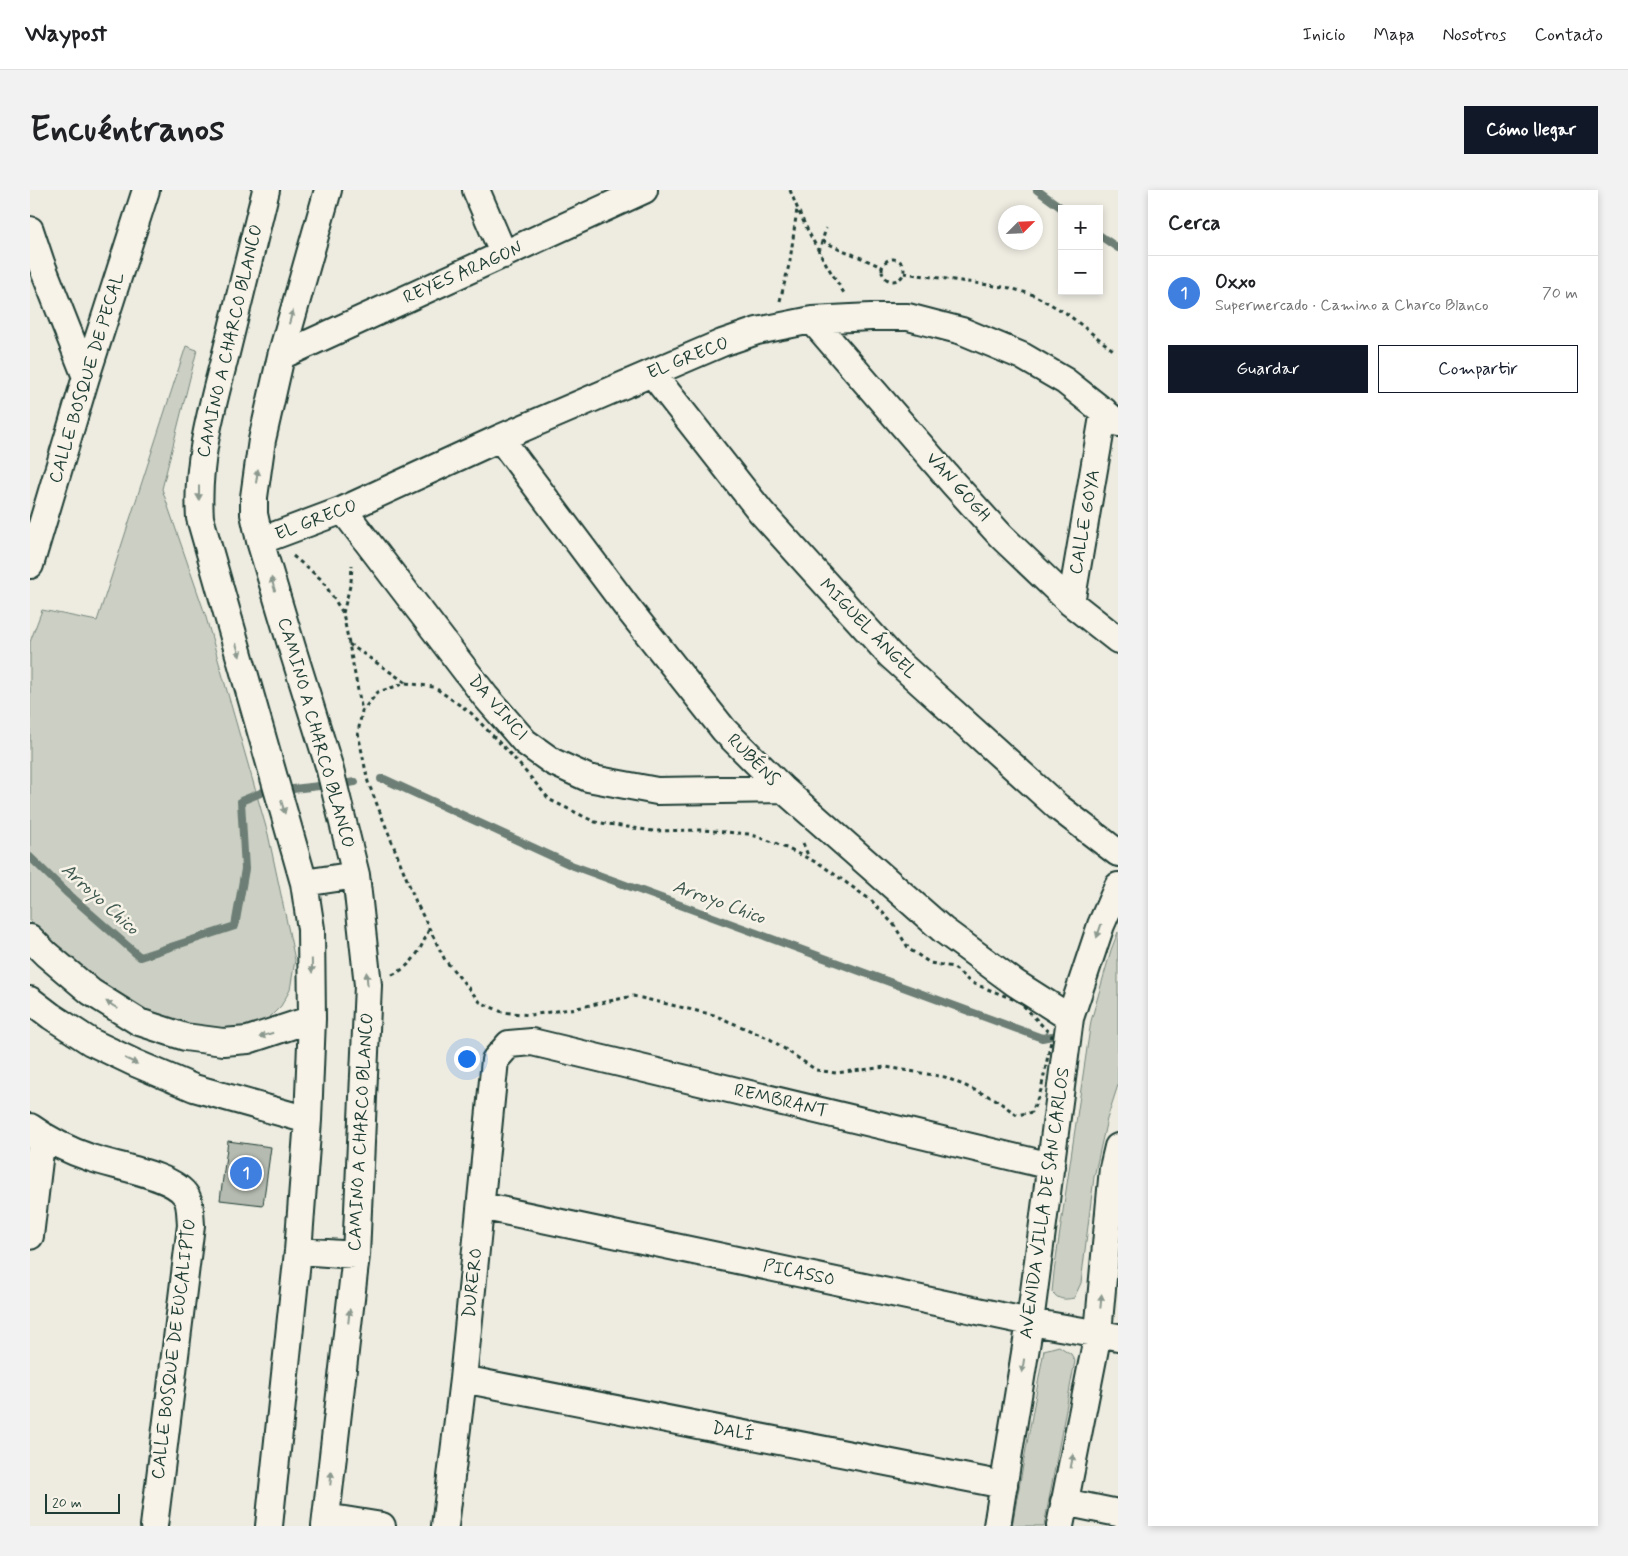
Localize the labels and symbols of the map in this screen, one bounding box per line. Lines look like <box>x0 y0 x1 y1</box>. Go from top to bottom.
north arrow <box>998 205 1043 250</box>
street label: CAMINO A CHARCO BLANCO <box>191 222 269 460</box>
street label: REYES ARAGON <box>400 236 527 310</box>
street label: CALLE BOSQUE DE PECAL <box>43 270 131 486</box>
one-way arrow <box>288 310 296 325</box>
street label: EL GRECO <box>644 331 732 385</box>
street label: VAN GOGH <box>920 447 996 527</box>
one-way arrow <box>253 468 261 484</box>
street label: CALLE GOYA <box>1064 468 1106 576</box>
one-way arrow <box>195 486 203 502</box>
street label: EL GRECO <box>272 493 360 547</box>
street label: MIGUEL ÁNGEL <box>814 573 923 685</box>
one-way arrow <box>269 577 277 592</box>
street label: CAMINO A CHARCO BLANCO <box>272 615 360 851</box>
one-way arrow <box>234 643 242 658</box>
street label: DA VINCI <box>463 670 533 746</box>
street label: RUBÉNS <box>721 728 785 792</box>
one-way arrow <box>279 799 287 814</box>
water label: Arroyo Chico <box>56 857 145 941</box>
water label: Arroyo Chico <box>669 874 769 930</box>
one-way arrow <box>1095 924 1103 939</box>
one-way arrow <box>308 958 316 974</box>
one-way arrow <box>363 971 371 987</box>
one-way arrow <box>105 1001 119 1010</box>
street label: CAMINO A CHARCO BLANCO <box>343 1012 379 1252</box>
one-way arrow <box>258 1031 273 1039</box>
your location <box>454 1046 480 1072</box>
one-way arrow <box>124 1058 138 1066</box>
street label: AVENIDA VILLA DE SAN CARLOS <box>1014 1066 1076 1340</box>
street label: REMBRANT <box>732 1079 830 1123</box>
pin: 1 <box>230 1154 262 1192</box>
street label: CALLE BOSQUE DE EUCALIPTO <box>146 1217 202 1481</box>
street label: DURERO <box>457 1247 489 1319</box>
street label: PICASSO <box>761 1254 837 1292</box>
one-way arrow <box>1097 1293 1105 1309</box>
one-way arrow <box>345 1308 353 1324</box>
one-way arrow <box>1018 1358 1026 1374</box>
street label: DALÍ <box>710 1416 756 1448</box>
one-way arrow <box>1069 1453 1077 1469</box>
one-way arrow <box>327 1469 335 1485</box>
scale bar <box>45 1491 120 1514</box>

